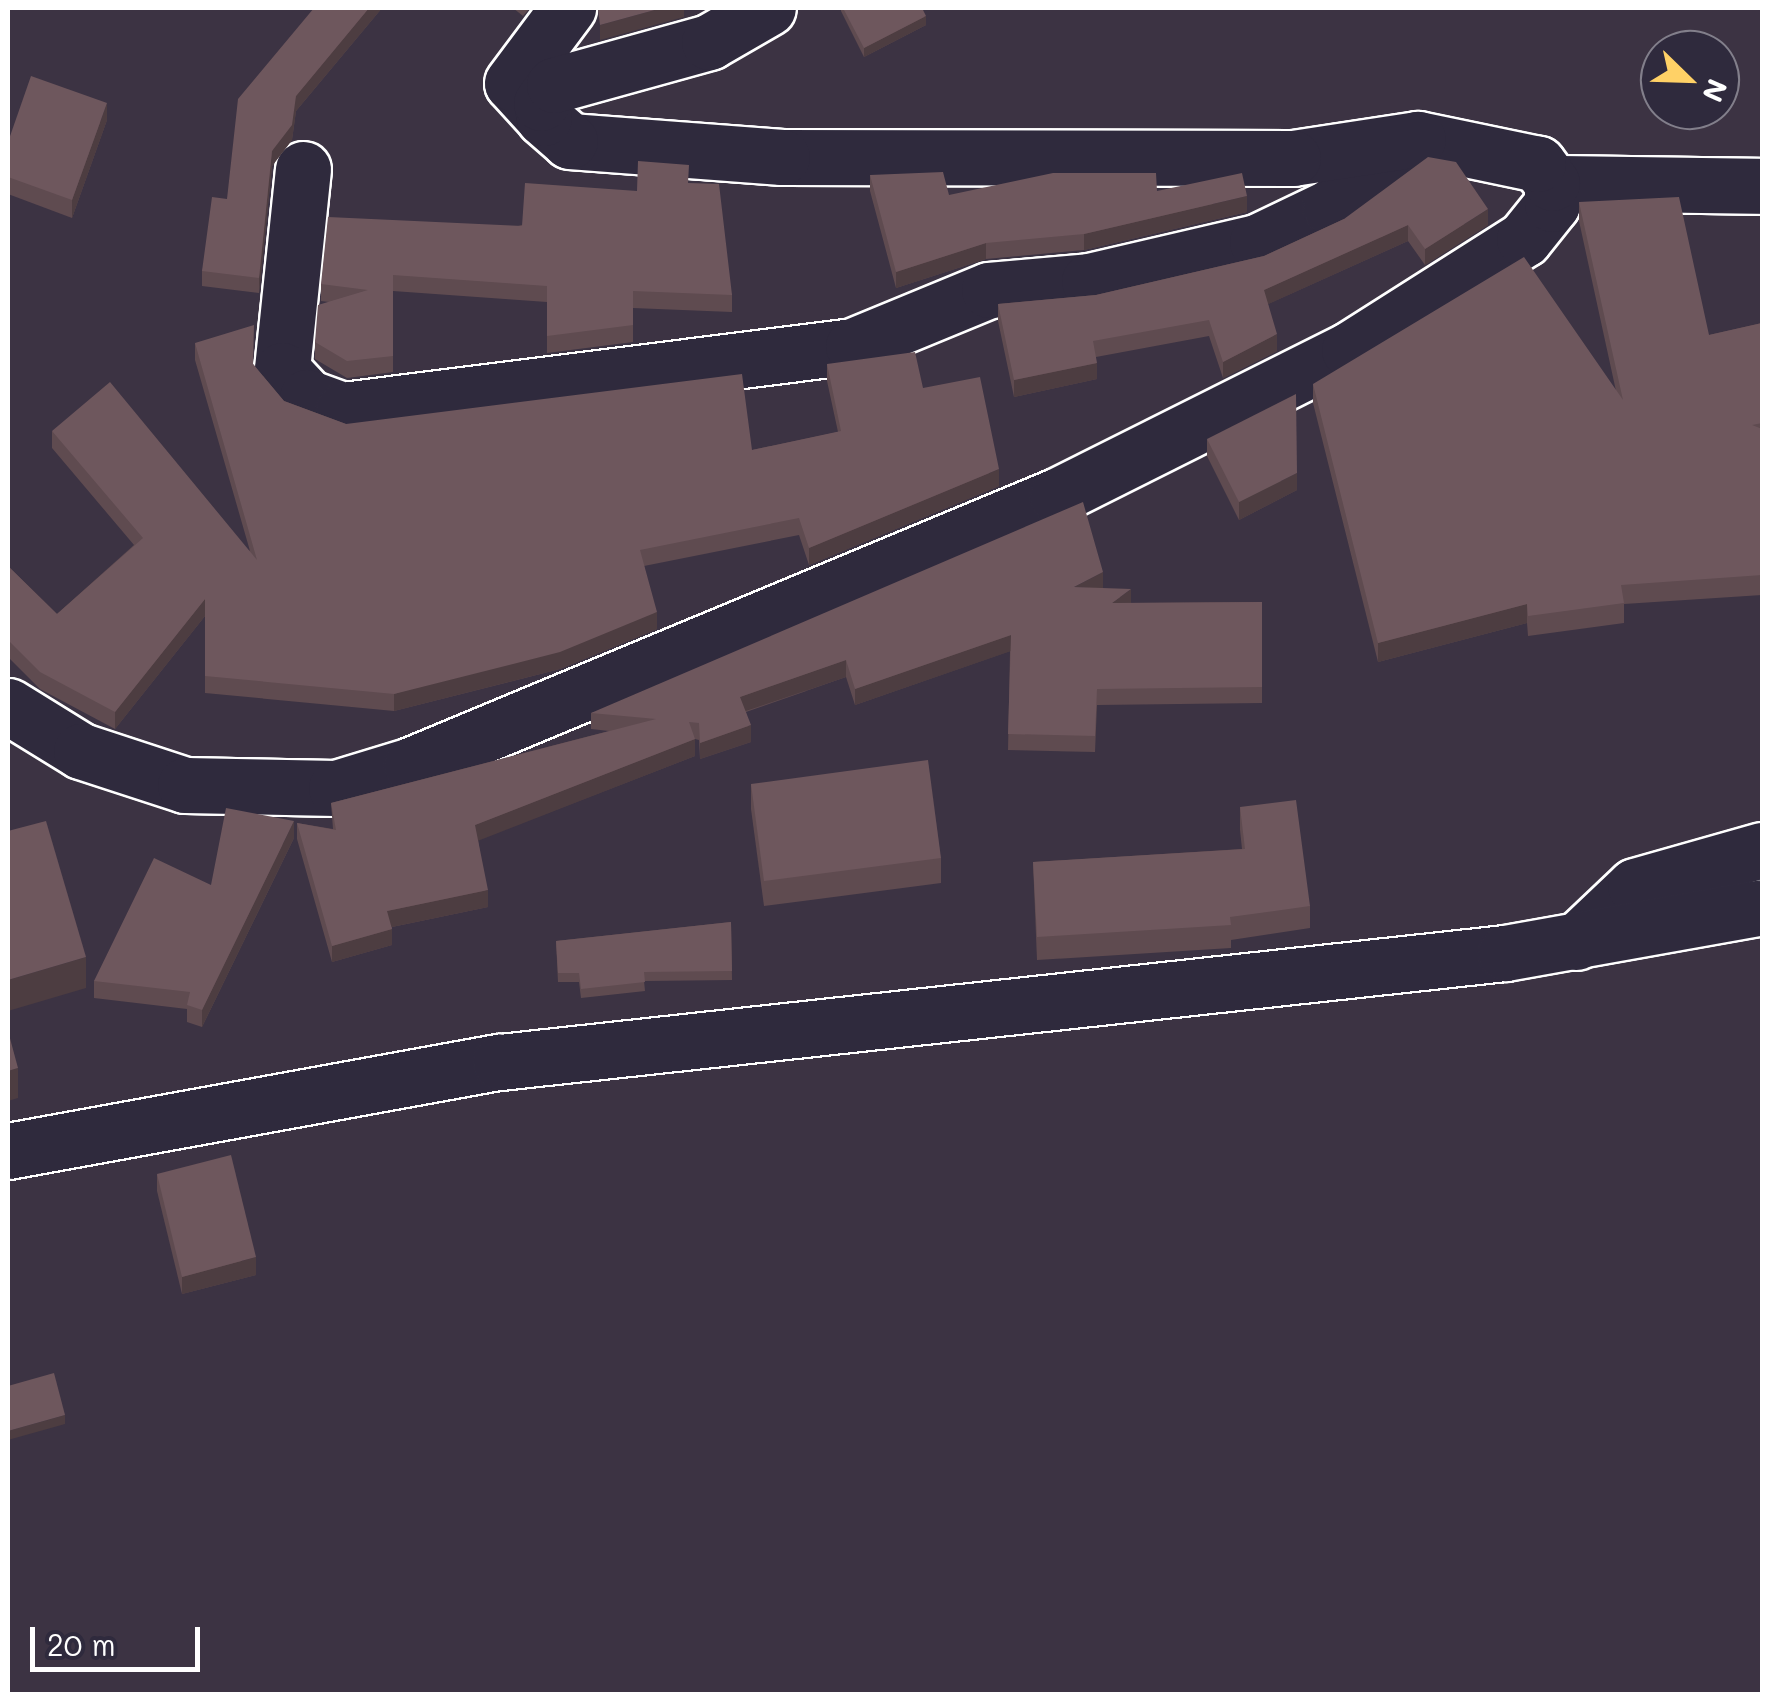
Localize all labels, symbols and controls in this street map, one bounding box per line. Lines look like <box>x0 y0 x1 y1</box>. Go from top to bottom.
north arrow <box>1640 30 1740 130</box>
text: N <box>1695 74 1737 108</box>
scale bar <box>35 1607 205 1669</box>
text: 20 m <box>47 1624 116 1664</box>

